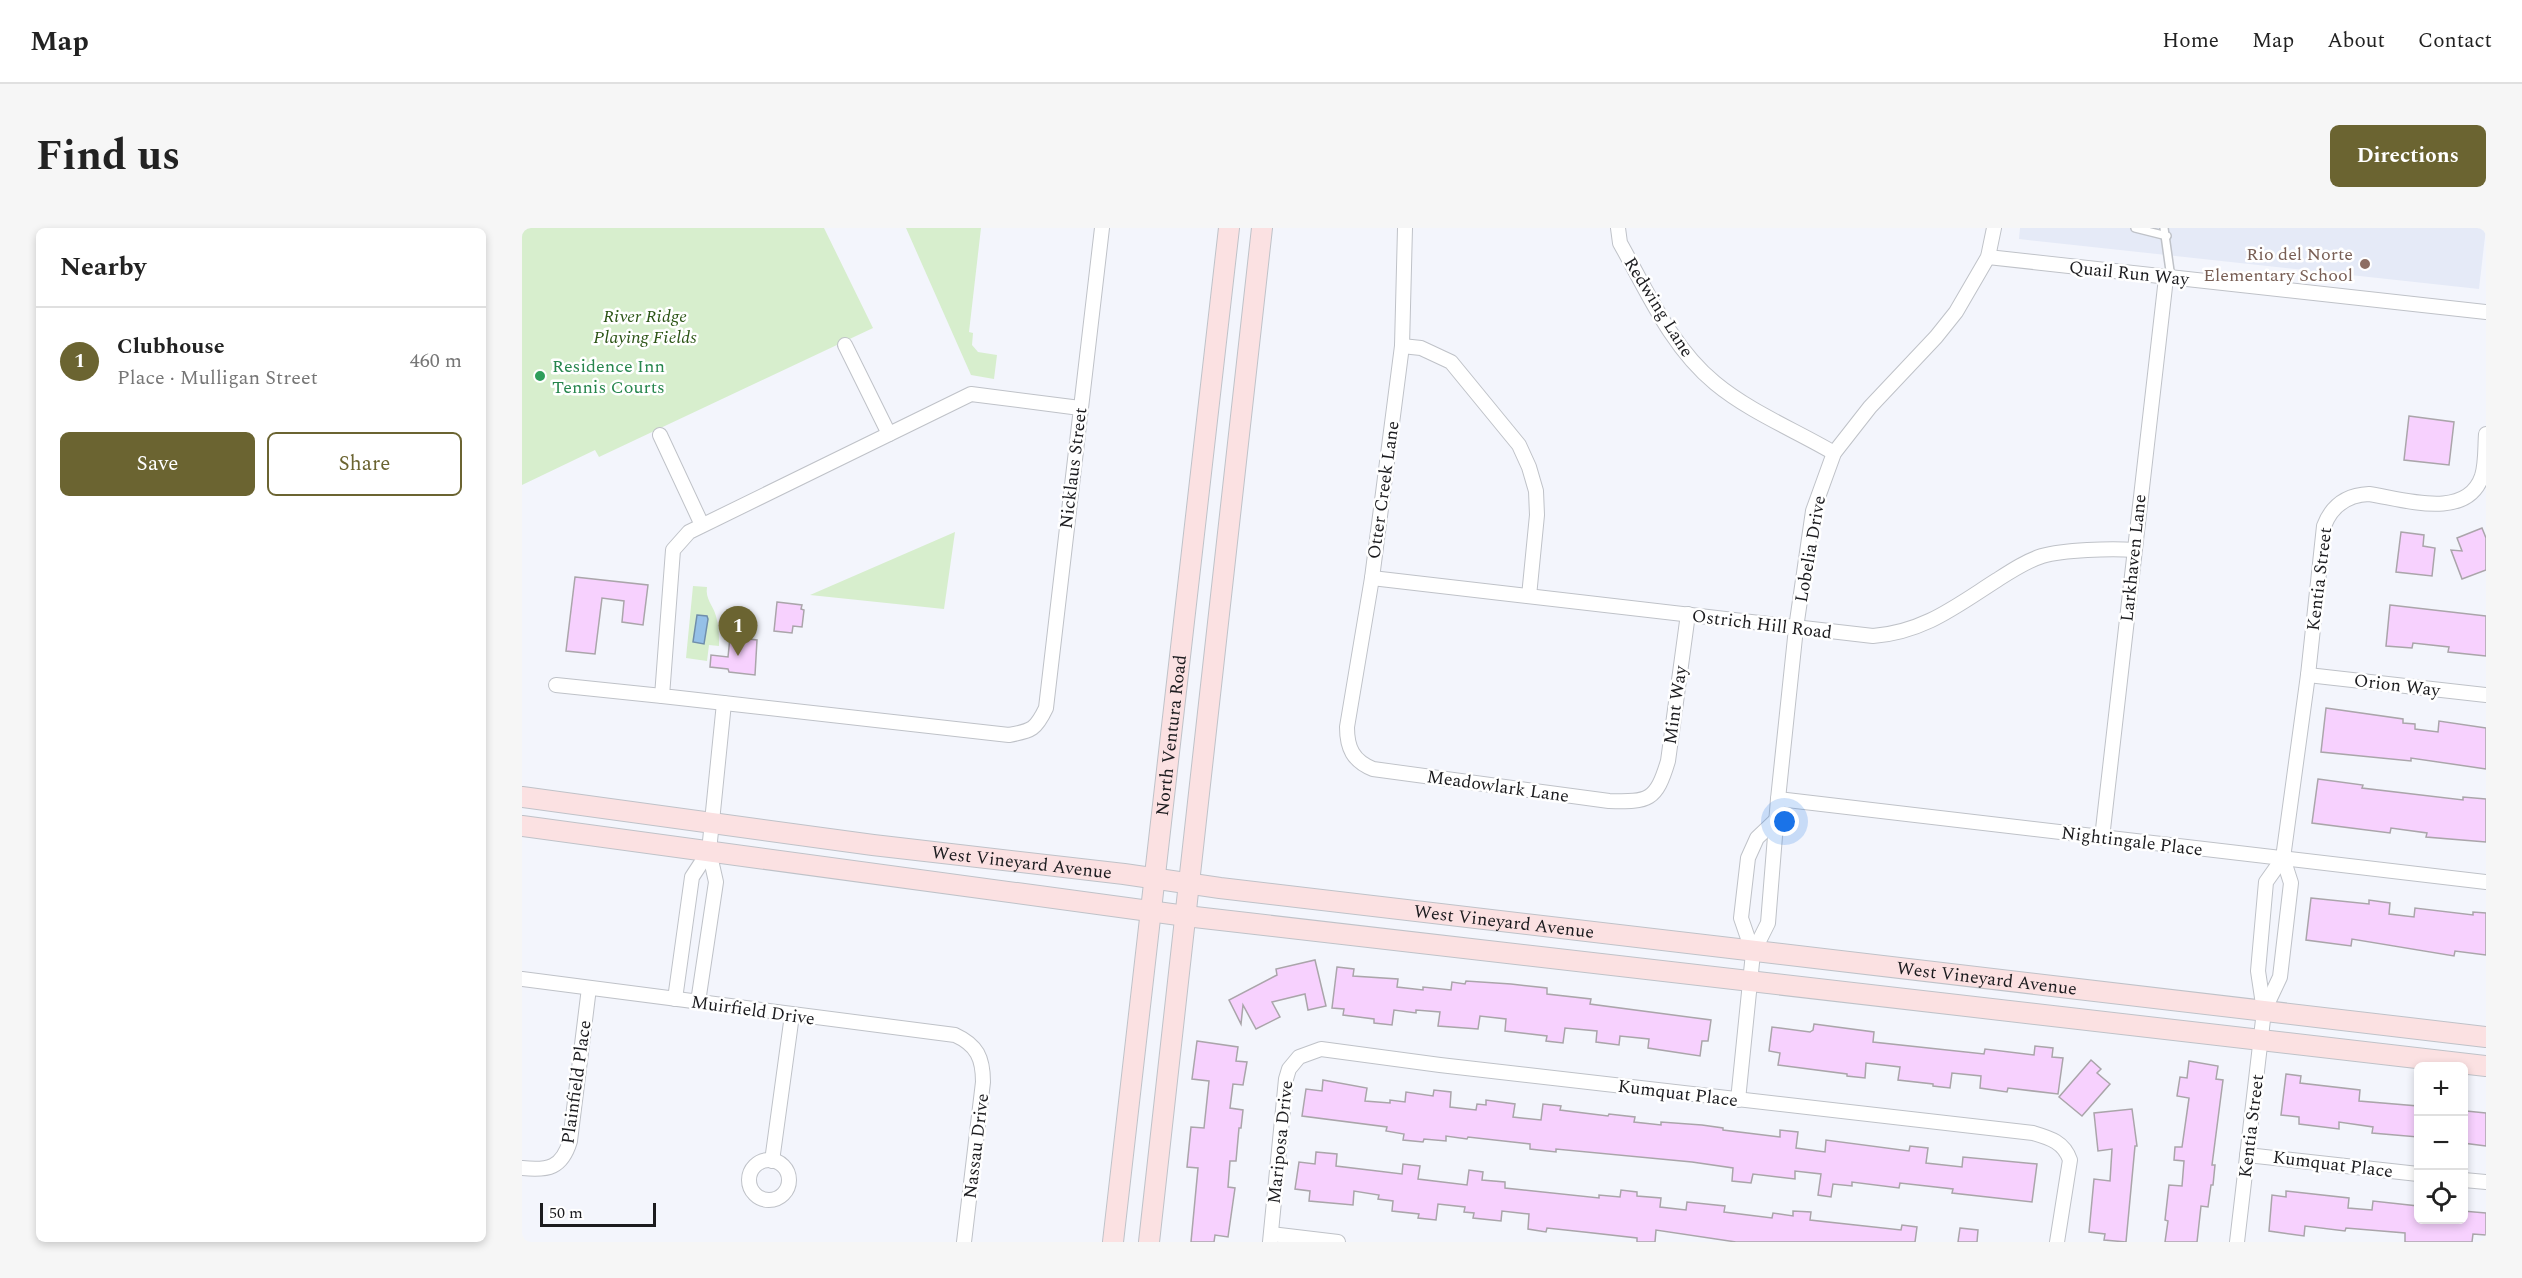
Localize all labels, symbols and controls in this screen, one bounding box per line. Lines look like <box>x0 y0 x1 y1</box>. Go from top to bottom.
text: Map <box>30 20 89 63</box>
text: Home <box>2162 25 2219 57</box>
text: Map <box>2252 25 2294 57</box>
text: About <box>2327 25 2385 57</box>
text: Contact <box>2418 25 2492 57</box>
text: Find us <box>36 125 180 188</box>
button: Directions <box>2330 125 2486 187</box>
place label: Rio del Norte Elementary School <box>2203 241 2353 289</box>
text: Nearby <box>60 247 146 287</box>
street label: Redwing Lane <box>1617 252 1700 363</box>
street label: Quail Run Way <box>2068 254 2192 293</box>
marker: Rio del Norte Elementary School <box>2358 257 2372 271</box>
park label: River Ridge Playing Fields <box>593 303 697 351</box>
text: Clubhouse <box>117 330 225 363</box>
text: 1 <box>74 346 85 376</box>
text: 460 m <box>410 346 462 376</box>
place label: Residence Inn Tennis Courts <box>552 353 665 401</box>
text: Place · Mulligan Street <box>117 363 318 393</box>
marker: Residence Inn Tennis Courts <box>533 369 547 383</box>
street label: Nicklaus Street <box>1053 406 1094 530</box>
street label: Otter Creek Lane <box>1360 419 1407 561</box>
button: Save <box>60 432 255 496</box>
button: Share <box>267 432 462 496</box>
street label: Lobelia Drive <box>1788 493 1833 605</box>
street label: Larkhaven Lane <box>2113 493 2154 623</box>
street label: Kentia Street <box>2300 526 2339 632</box>
street label: Ostrich Hill Road <box>1690 603 1834 646</box>
pin: 1 <box>718 606 758 656</box>
street label: North Ventura Road <box>1149 653 1194 817</box>
street label: Mint Way <box>1657 663 1695 746</box>
street label: Orion Way <box>2352 667 2443 704</box>
street label: Meadowlark Lane <box>1425 763 1571 810</box>
your location <box>1770 807 1799 836</box>
street label: Nightingale Place <box>2060 819 2204 864</box>
street label: West Vineyard Avenue <box>930 839 1113 886</box>
street label: West Vineyard Avenue <box>1412 898 1596 946</box>
street label: West Vineyard Avenue <box>1895 955 2078 1003</box>
street label: Muirfield Drive <box>689 988 817 1033</box>
street label: Plainfield Place <box>554 1018 599 1146</box>
map controls <box>2414 1062 2468 1224</box>
button: + <box>2414 1062 2468 1116</box>
street label: Kumquat Place <box>1616 1073 1739 1114</box>
street label: Kentia Street <box>2232 1073 2271 1179</box>
street label: Mariposa Drive <box>1261 1079 1300 1205</box>
street label: Nassau Drive <box>957 1092 996 1200</box>
button: − <box>2414 1116 2468 1170</box>
street label: Kumquat Place <box>2271 1144 2394 1185</box>
button: locate <box>2414 1170 2468 1224</box>
scale bar <box>540 1200 656 1228</box>
text: 50 m <box>549 1201 583 1225</box>

